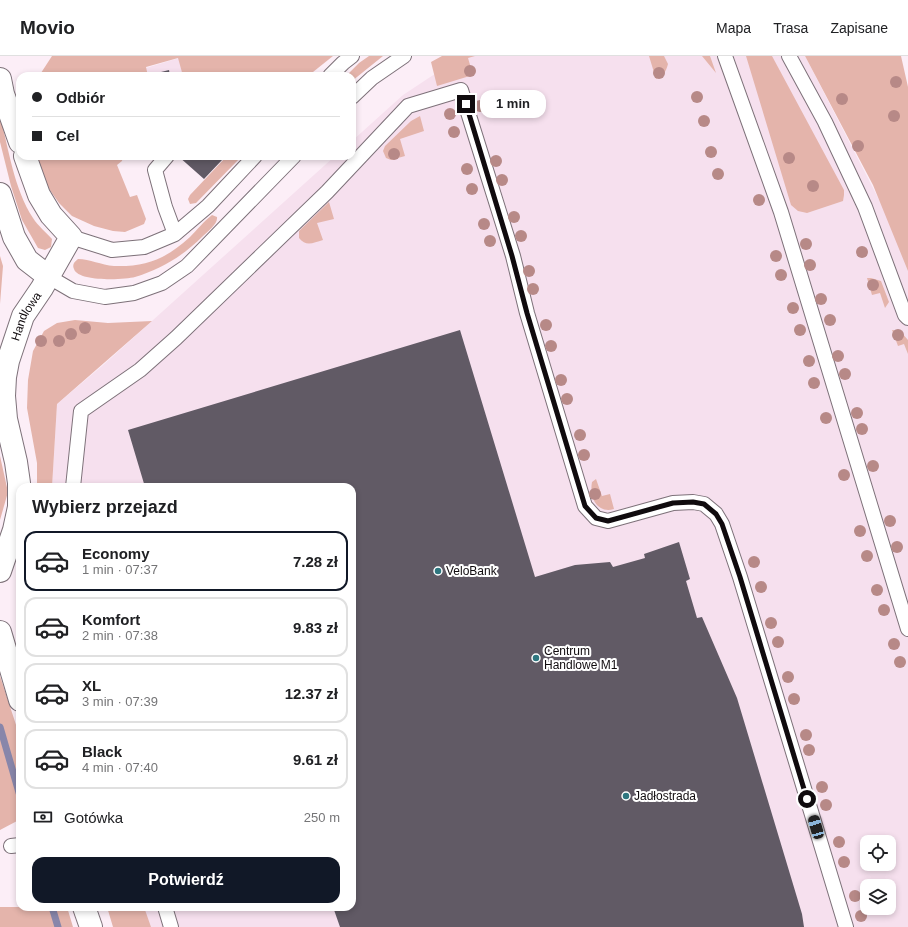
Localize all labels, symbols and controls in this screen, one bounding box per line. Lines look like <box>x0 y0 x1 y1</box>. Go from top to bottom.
text: Movio <box>20 17 75 38</box>
text: Mapa <box>716 20 751 36</box>
text: Trasa <box>773 20 808 36</box>
text: Zapisane <box>830 20 888 36</box>
text: Odbiór <box>56 89 105 106</box>
callout: 1 min <box>480 90 546 118</box>
route end <box>457 95 475 113</box>
text: 1 min <box>496 96 530 111</box>
text: Cel <box>56 127 79 144</box>
street label: Handlowa <box>8 289 45 343</box>
text: Wybierz przejazd <box>32 497 178 517</box>
icon: car <box>34 543 70 579</box>
text: Economy <box>82 545 150 562</box>
text: 7.28 zł <box>293 553 338 570</box>
text: 1 min · 07:37 <box>82 562 158 577</box>
place label: VeloBank <box>446 564 498 578</box>
marker: VeloBank <box>433 566 443 576</box>
icon: car <box>34 609 70 645</box>
text: Komfort <box>82 611 140 628</box>
text: 9.83 zł <box>293 619 338 636</box>
text: 2 min · 07:38 <box>82 628 158 643</box>
place label: Centrum Handlowe M1 <box>544 644 618 672</box>
marker: Centrum Handlowe M1 <box>531 653 541 663</box>
icon: car <box>34 675 70 711</box>
text: XL <box>82 677 101 694</box>
text: 12.37 zł <box>285 685 338 702</box>
text: 3 min · 07:39 <box>82 694 158 709</box>
icon: car <box>34 741 70 777</box>
text: Black <box>82 743 122 760</box>
text: 9.61 zł <box>293 751 338 768</box>
text: 4 min · 07:40 <box>82 760 158 775</box>
place label: Jadłostrada <box>634 789 696 803</box>
route start <box>798 790 816 808</box>
marker: Jadłostrada <box>621 791 631 801</box>
icon: cash <box>32 806 54 828</box>
text: Gotówka <box>64 809 123 826</box>
text: 250 m <box>304 810 340 825</box>
car <box>807 814 825 840</box>
map controls <box>860 835 896 915</box>
button: locate <box>860 835 896 871</box>
button: Potwierdź <box>32 857 340 903</box>
button: layers <box>860 879 896 915</box>

